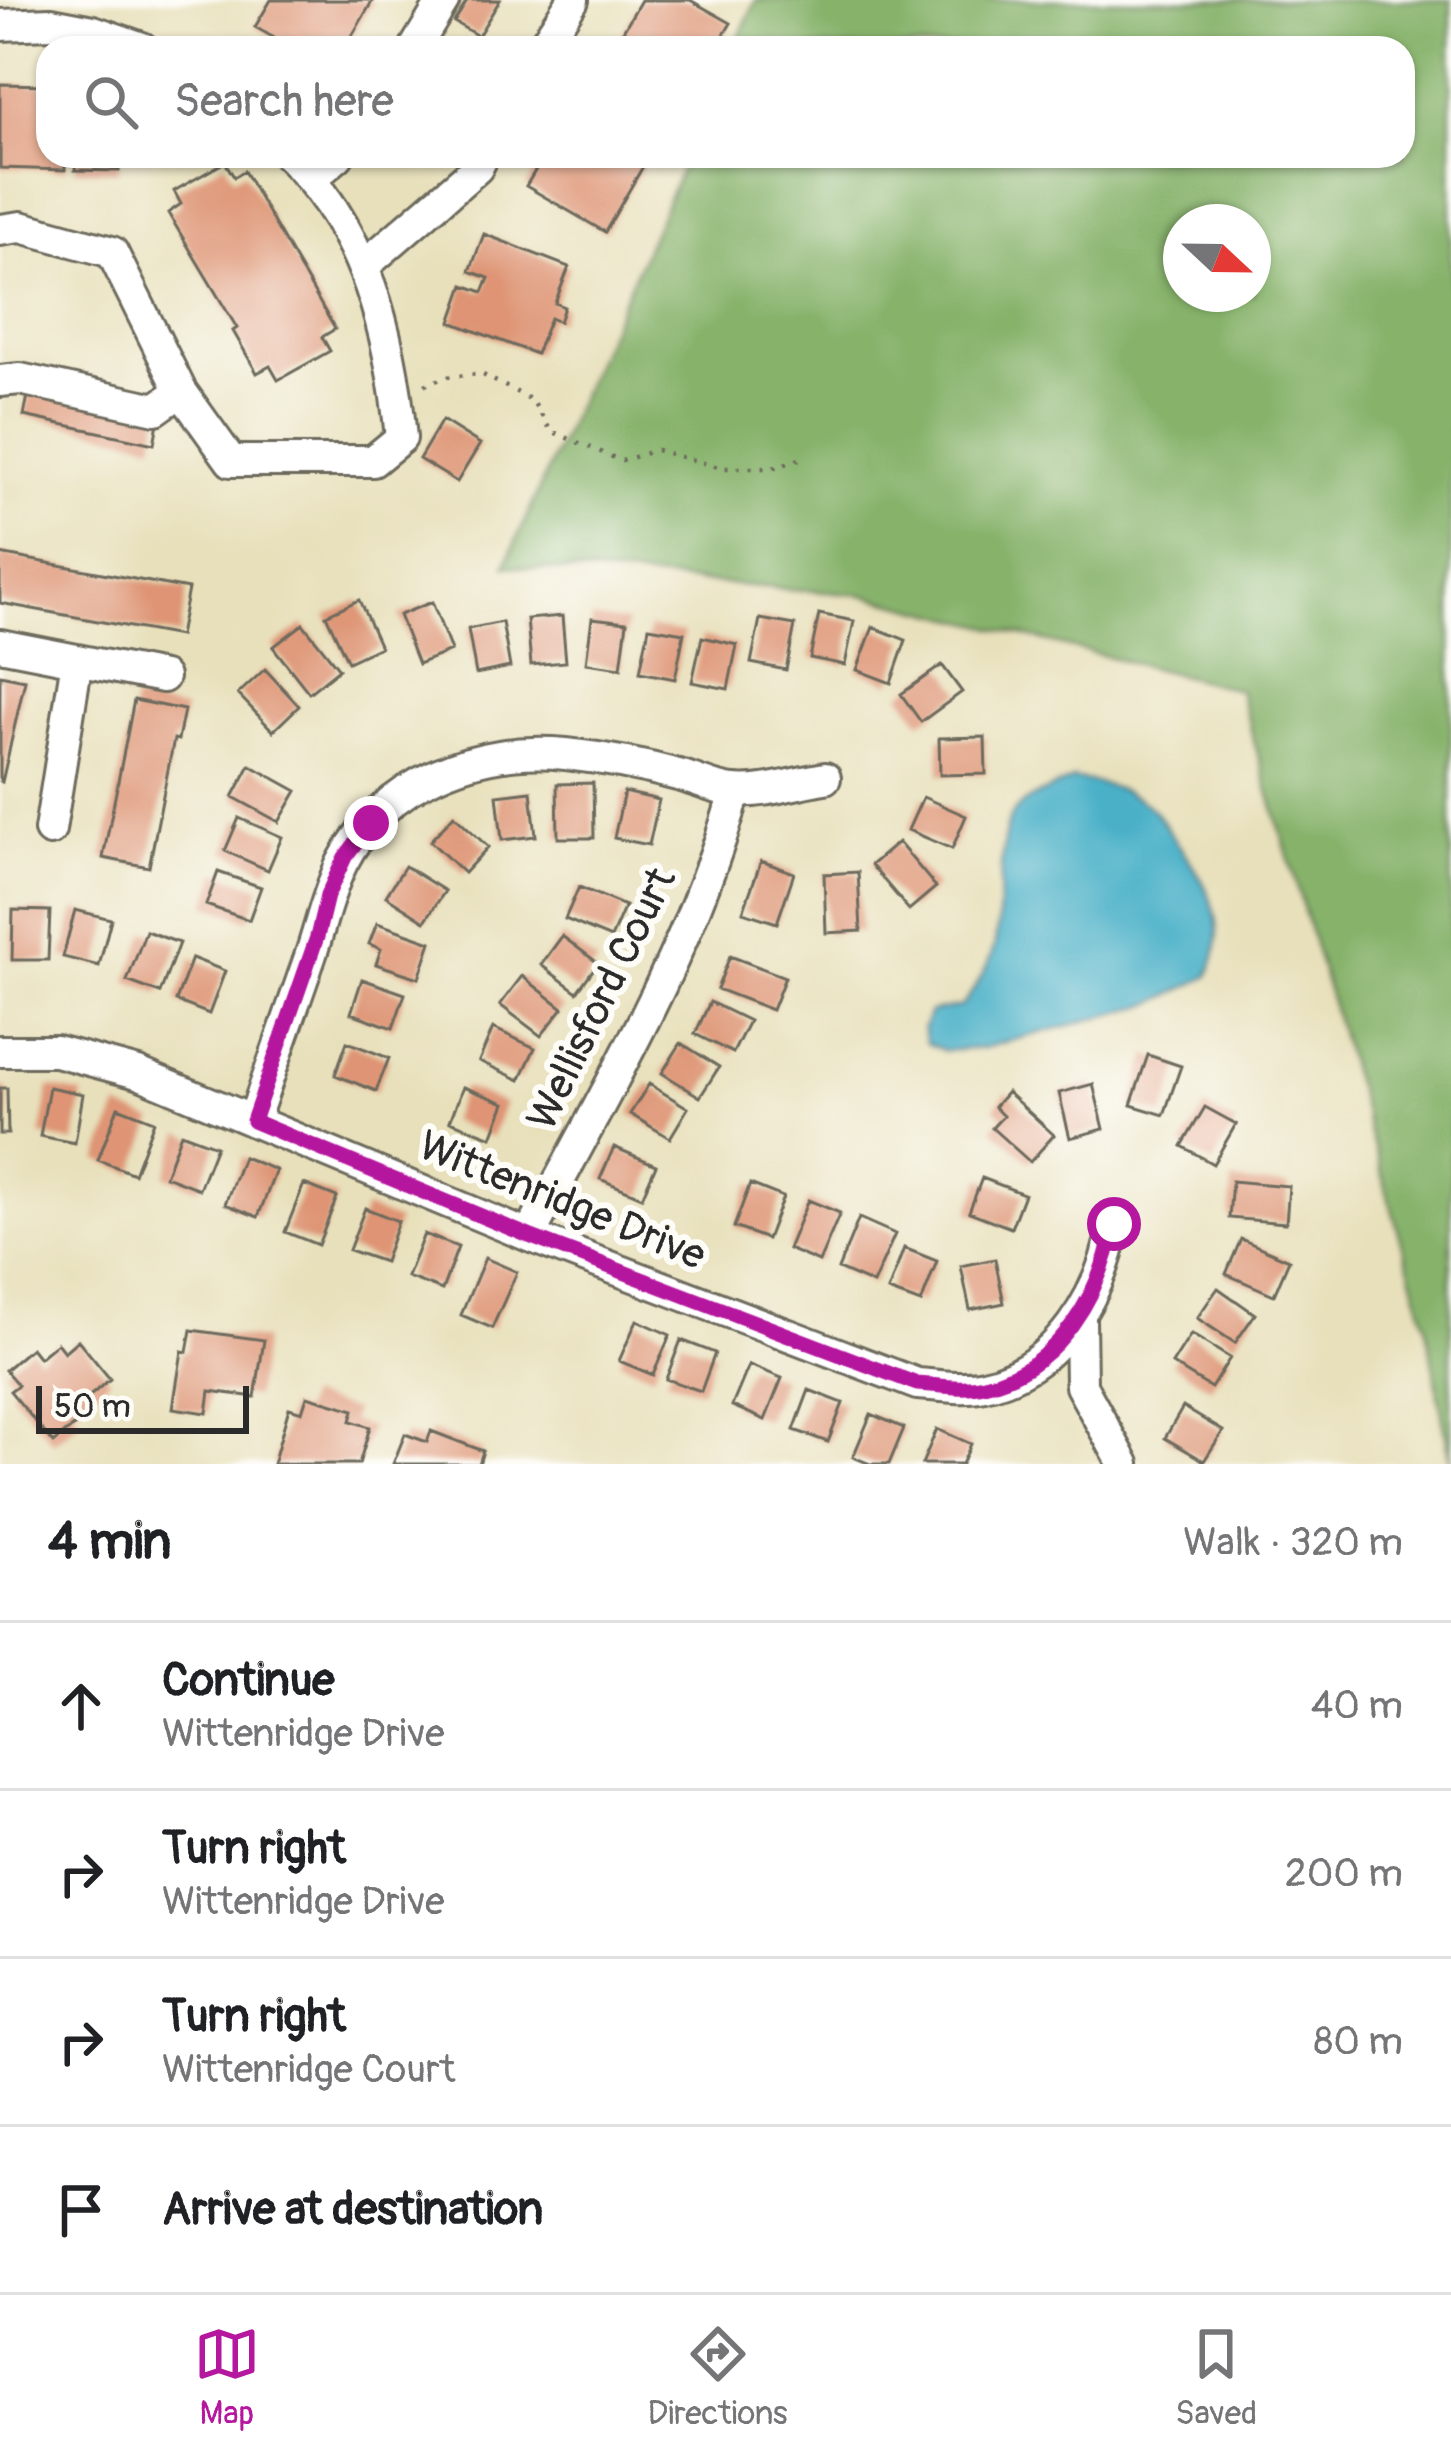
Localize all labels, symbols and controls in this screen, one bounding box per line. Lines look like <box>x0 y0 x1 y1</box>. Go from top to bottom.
search box <box>36 36 1415 168</box>
icon: search <box>78 69 144 135</box>
text: Search here <box>174 74 394 130</box>
north arrow <box>1163 204 1271 312</box>
route end <box>344 796 398 850</box>
street label: Wellisford Court <box>516 859 688 1139</box>
street label: Wittenridge Drive <box>411 1120 713 1282</box>
route start <box>1087 1197 1141 1251</box>
scale bar <box>36 1380 249 1433</box>
text: 50 m <box>54 1386 131 1427</box>
text: 4 min <box>48 1510 171 1574</box>
text: Walk · 320 m <box>1183 1518 1403 1567</box>
text: Continue <box>162 1653 335 1709</box>
icon: ahead <box>48 1673 114 1739</box>
text: 40 m <box>1311 1681 1403 1730</box>
text: Wittenridge Drive <box>162 1709 444 1758</box>
text: Turn right <box>162 1821 346 1877</box>
icon: right <box>48 1841 114 1907</box>
text: 200 m <box>1285 1849 1403 1898</box>
text: Wittenridge Drive <box>162 1877 444 1926</box>
text: Turn right <box>162 1989 346 2045</box>
icon: right <box>48 2009 114 2075</box>
text: 80 m <box>1314 2017 1403 2066</box>
text: Wittenridge Court <box>162 2045 455 2094</box>
icon: arrive <box>48 2177 114 2243</box>
text: Arrive at destination <box>162 2182 543 2238</box>
tab: Map <box>194 2321 260 2434</box>
tab: Directions <box>648 2321 788 2434</box>
tab: Saved <box>1175 2321 1257 2434</box>

